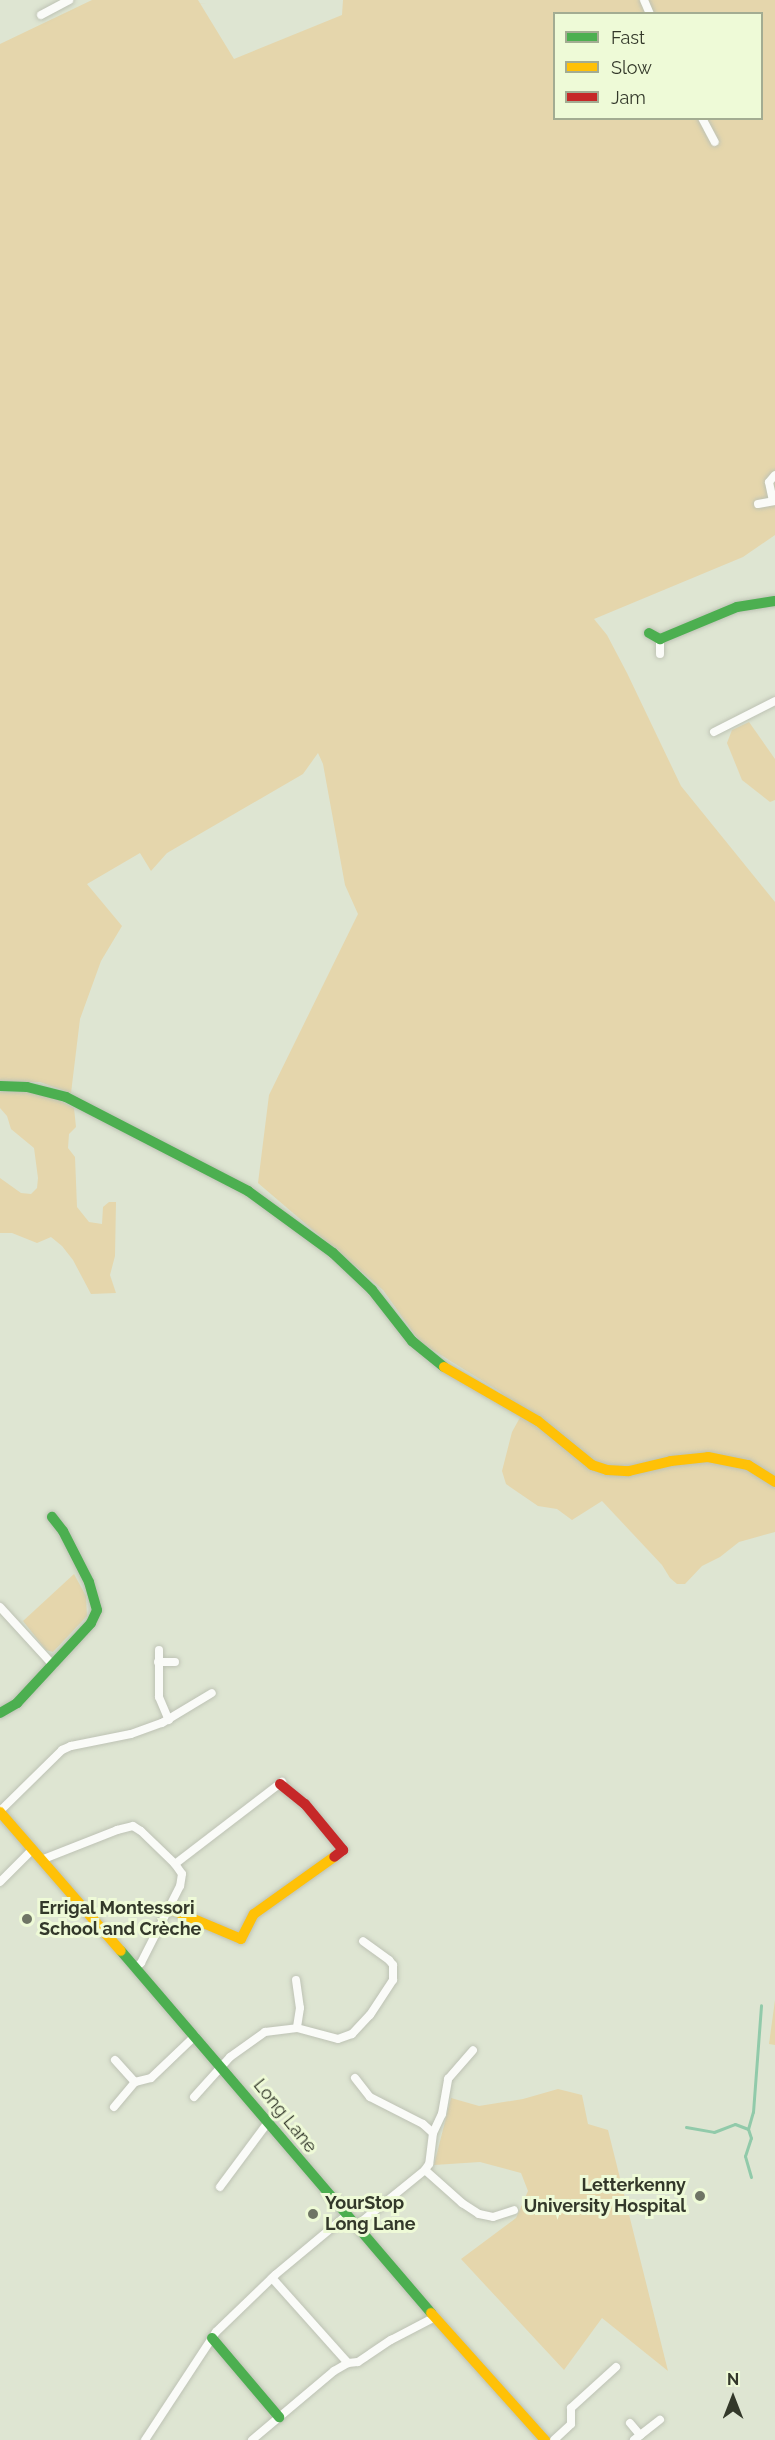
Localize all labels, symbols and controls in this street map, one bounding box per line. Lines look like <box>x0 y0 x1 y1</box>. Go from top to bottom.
legend <box>553 12 763 120</box>
text: Fast <box>611 27 645 48</box>
text: Slow <box>611 57 652 78</box>
text: Jam <box>611 87 646 108</box>
place label: Errigal Montessori School and Crèche <box>39 1898 202 1940</box>
marker: Errigal Montessori School and Crèche <box>20 1912 34 1926</box>
street label: Long Lane <box>249 2075 321 2157</box>
place label: Letterkenny University Hospital <box>523 2175 686 2218</box>
marker: Letterkenny University Hospital <box>691 2187 709 2205</box>
place label: YourStop Long Lane <box>325 2193 415 2236</box>
marker: YourStop Long Lane <box>306 2207 320 2221</box>
north arrow <box>703 2368 763 2428</box>
text: N <box>727 2370 739 2389</box>

